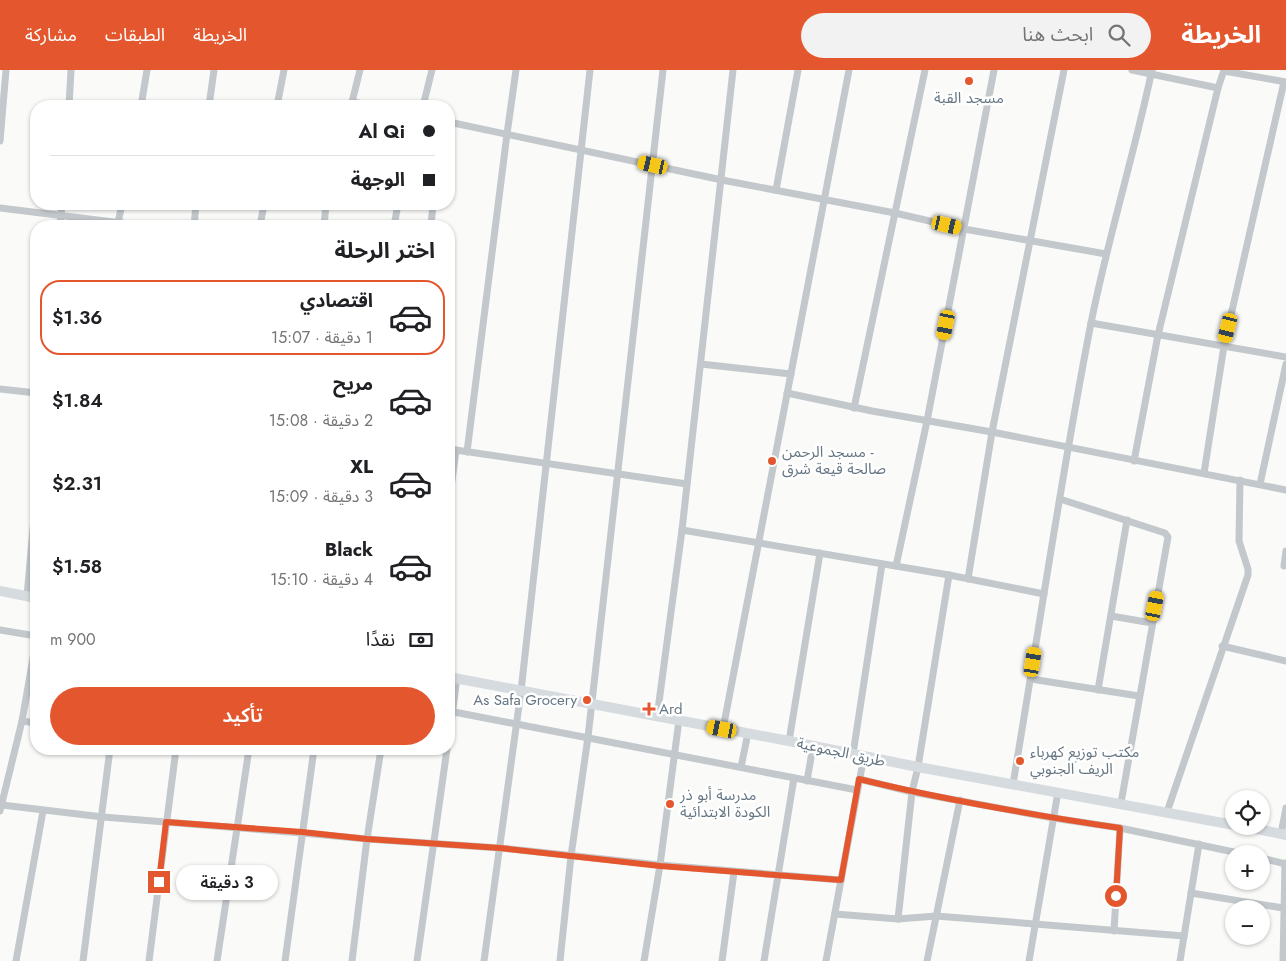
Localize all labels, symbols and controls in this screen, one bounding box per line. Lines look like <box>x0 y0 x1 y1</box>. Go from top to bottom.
search box <box>801 13 1151 58</box>
text: الخريطة <box>1181 17 1261 52</box>
text: ابحث هنا <box>1022 21 1093 48</box>
icon: search <box>1105 21 1133 49</box>
text: مشاركة <box>25 22 77 48</box>
text: الطبقات <box>105 22 165 48</box>
text: الخريطة <box>193 22 247 48</box>
marker: مسجد القبة <box>963 75 975 87</box>
place label: مسجد القبة <box>934 87 1004 109</box>
text: Al Qi <box>359 118 405 145</box>
car <box>636 154 669 176</box>
text: الوجهة <box>351 166 405 193</box>
car <box>930 214 963 236</box>
text: اختر الرحلة <box>334 234 435 266</box>
text: اقتصادي <box>300 287 373 314</box>
icon: car <box>388 295 433 340</box>
text: $1.36 <box>52 304 102 331</box>
car <box>935 309 956 341</box>
car <box>1217 312 1238 344</box>
text: 1 دقيقة · 15:07 <box>271 326 373 349</box>
text: مريح <box>333 370 373 397</box>
icon: car <box>388 378 433 423</box>
text: $1.84 <box>52 387 103 414</box>
text: 2 دقيقة · 15:08 <box>269 409 373 432</box>
place label: مسجد الرحمن - صالحة قيعة شرق <box>782 441 886 480</box>
text: XL <box>350 453 373 480</box>
marker: مسجد الرحمن - صالحة قيعة شرق <box>766 455 778 467</box>
icon: car <box>388 461 433 506</box>
text: $2.31 <box>52 470 102 497</box>
text: 3 دقيقة · 15:09 <box>269 485 373 508</box>
text: Black <box>325 536 373 563</box>
icon: car <box>388 544 433 589</box>
text: $1.58 <box>52 553 102 580</box>
text: 4 دقيقة · 15:10 <box>270 568 373 591</box>
car <box>1144 590 1165 622</box>
text: نقدًا <box>366 626 395 653</box>
icon: cash <box>407 626 435 654</box>
text: 900 m <box>50 628 96 651</box>
car <box>1023 646 1042 678</box>
button: تأكيد <box>50 687 435 745</box>
place label: As Safa Grocery <box>473 689 577 711</box>
marker: As Safa Grocery <box>581 694 593 706</box>
place label: Ard <box>659 698 683 720</box>
marker: Ard <box>643 703 655 715</box>
car <box>705 719 738 739</box>
street label: طريق الجموعية <box>795 732 887 772</box>
place label: مكتب توزيع كهرباء الريف الجنوبي <box>1030 741 1139 780</box>
marker: مكتب توزيع كهرباء الريف الجنوبي <box>1014 755 1026 767</box>
place label: مدرسة أبو ذر الكودة الابتدائية <box>679 784 770 823</box>
map controls <box>1225 790 1270 945</box>
button: locate <box>1225 790 1270 835</box>
marker: مدرسة أبو ذر الكودة الابتدائية <box>664 798 676 810</box>
button: + <box>1225 845 1270 890</box>
callout: 3 دقيقة <box>176 864 279 900</box>
route end <box>148 871 170 893</box>
text: 3 دقيقة <box>200 871 254 894</box>
route start <box>1105 885 1127 907</box>
button: − <box>1225 900 1270 945</box>

